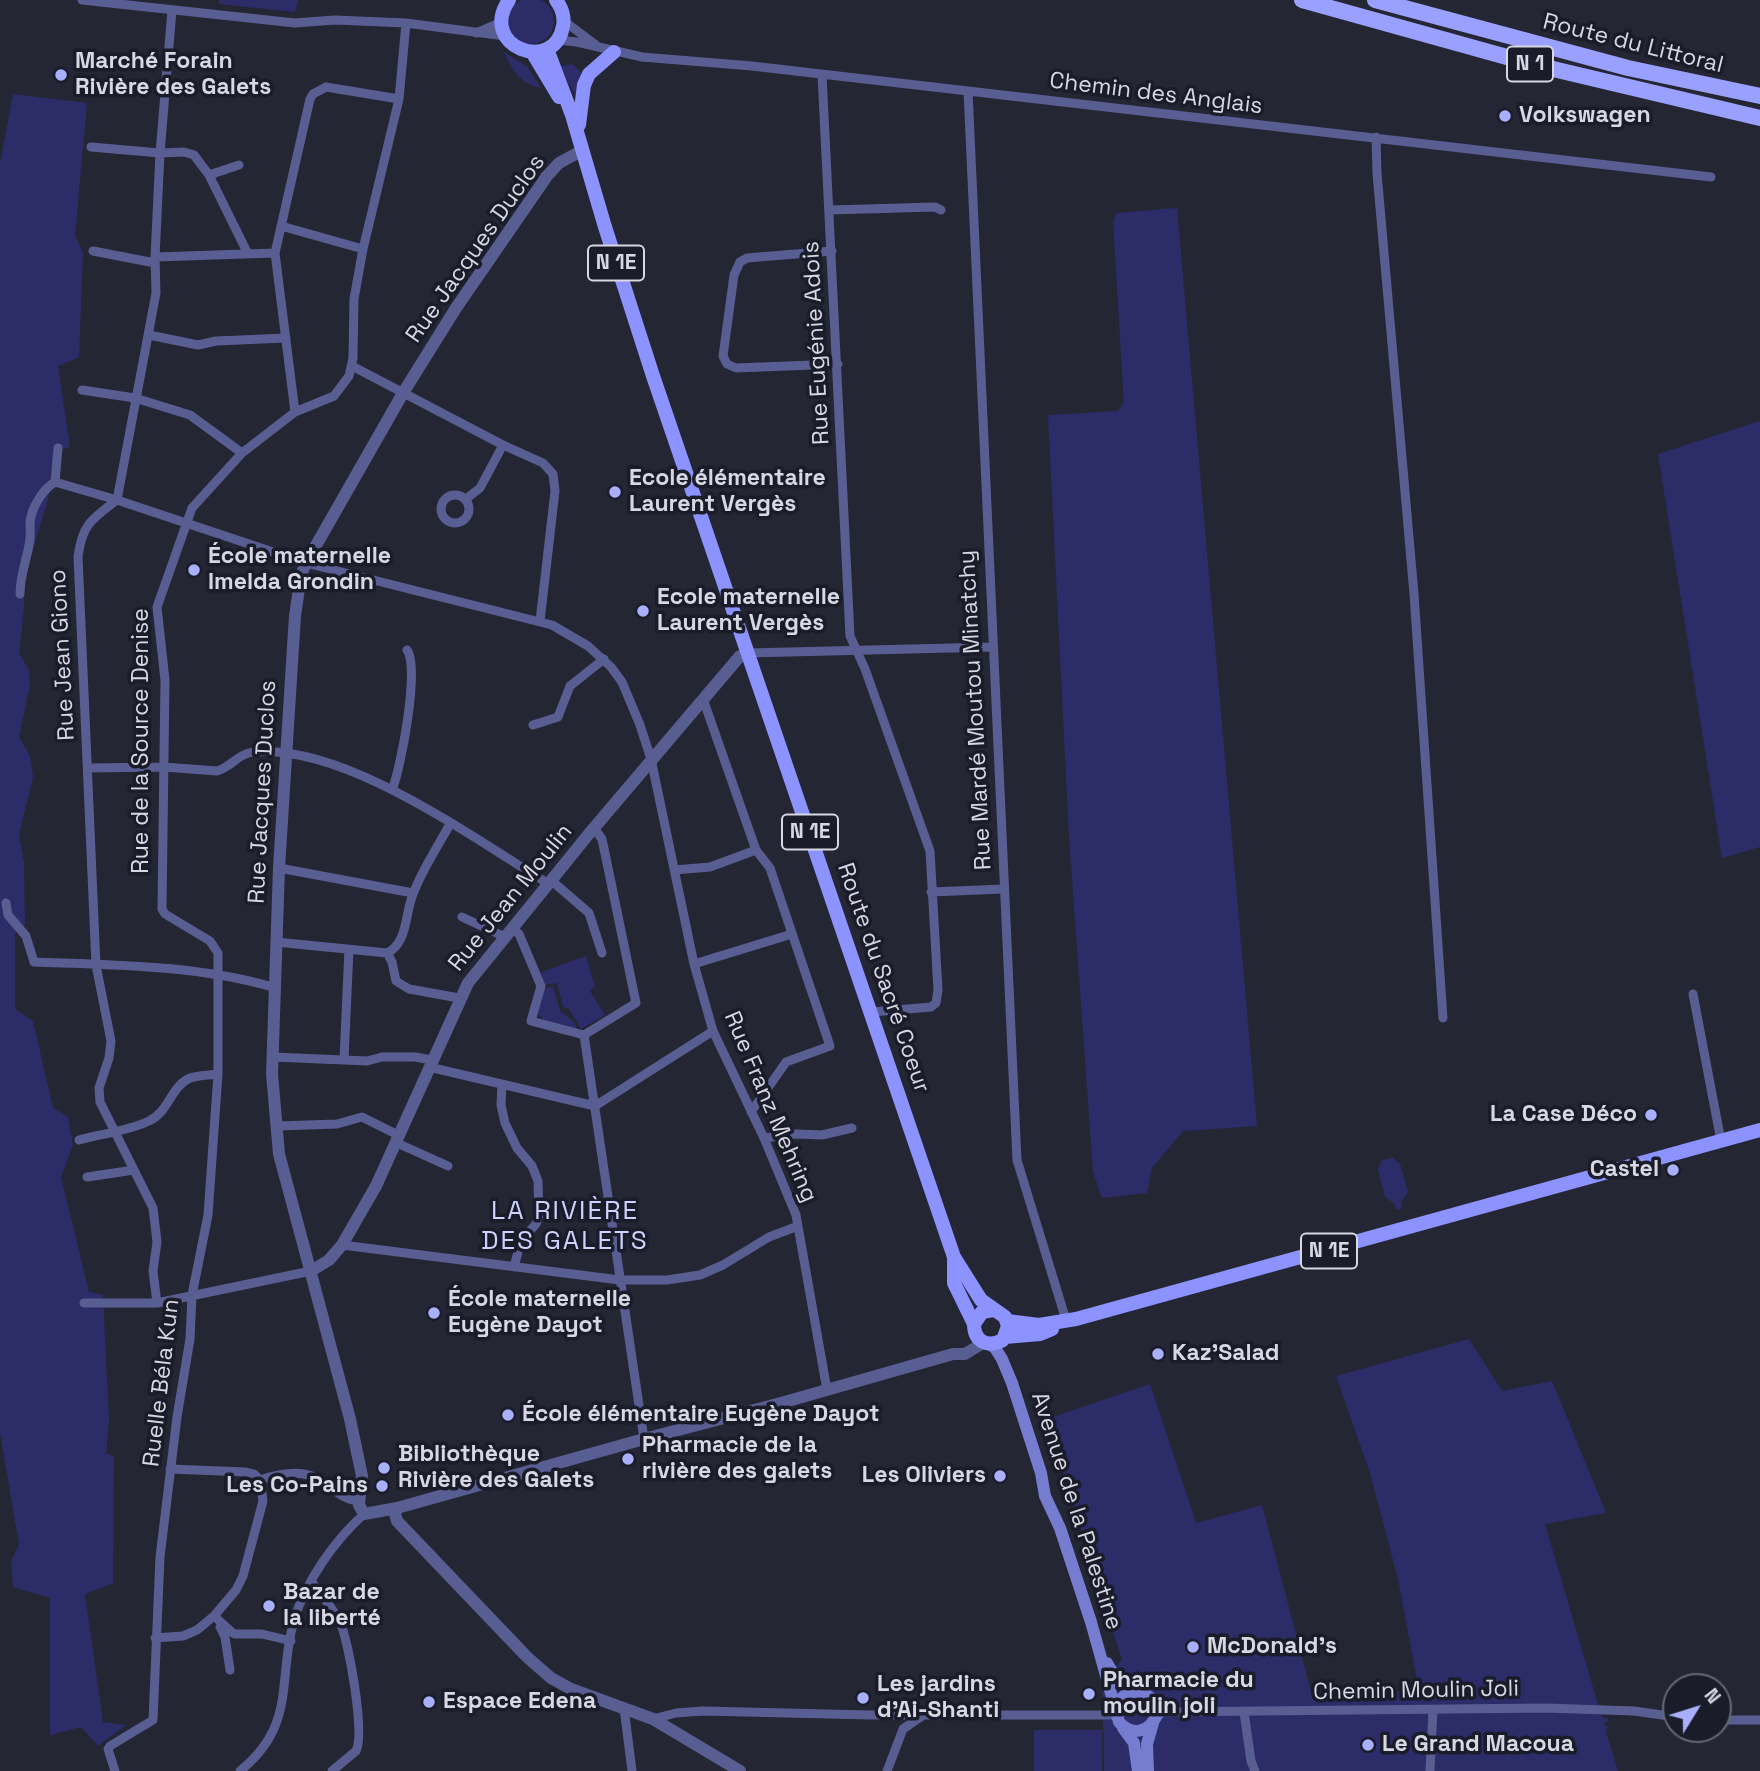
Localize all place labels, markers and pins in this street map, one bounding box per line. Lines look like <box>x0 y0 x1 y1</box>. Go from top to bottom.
place label: Marché Forain Rivière des Galets <box>75 48 271 102</box>
marker: Marché Forain Rivière des Galets <box>53 67 69 83</box>
place label: Volkswagen <box>1519 102 1651 130</box>
marker: Volkswagen <box>1497 108 1513 124</box>
place label: Ecole élémentaire Laurent Vergès <box>629 465 826 519</box>
marker: Ecole élémentaire Laurent Vergès <box>607 484 623 500</box>
place label: École maternelle Imelda Grondin <box>208 543 391 597</box>
marker: École maternelle Imelda Grondin <box>186 562 202 578</box>
place label: Ecole maternelle Laurent Vergès <box>657 584 840 638</box>
marker: Ecole maternelle Laurent Vergès <box>635 603 651 619</box>
place label: La Case Déco <box>1490 1101 1637 1129</box>
marker: La Case Déco <box>1643 1107 1659 1123</box>
place label: Castel <box>1590 1156 1659 1184</box>
marker: Castel <box>1665 1162 1681 1178</box>
place label: École maternelle Eugène Dayot <box>448 1286 631 1340</box>
marker: École maternelle Eugène Dayot <box>426 1305 442 1321</box>
place label: Kaz'Salad <box>1172 1340 1279 1368</box>
marker: Kaz'Salad <box>1150 1346 1166 1362</box>
place label: École élémentaire Eugène Dayot <box>522 1401 879 1429</box>
marker: École élémentaire Eugène Dayot <box>500 1407 516 1423</box>
place label: Pharmacie de la rivière des galets <box>642 1432 832 1486</box>
place label: Bibliothèque Rivière des Galets <box>398 1441 594 1495</box>
marker: Pharmacie de la rivière des galets <box>620 1451 636 1467</box>
marker: Bibliothèque Rivière des Galets <box>376 1460 392 1476</box>
place label: Les Oliviers <box>862 1462 986 1490</box>
marker: Les Oliviers <box>992 1468 1008 1484</box>
place label: Les Co-Pains <box>226 1472 368 1500</box>
marker: Les Co-Pains <box>374 1478 390 1494</box>
place label: Bazar de la liberté <box>283 1579 381 1633</box>
marker: Bazar de la liberté <box>261 1598 277 1614</box>
place label: McDonald's <box>1207 1633 1337 1661</box>
marker: McDonald's <box>1185 1639 1201 1655</box>
place label: Pharmacie du moulin joli <box>1103 1667 1254 1721</box>
place label: Les jardins d'Ai-Shanti <box>877 1671 999 1725</box>
marker: Pharmacie du moulin joli <box>1081 1686 1097 1702</box>
place label: Espace Edena <box>443 1688 596 1716</box>
marker: Les jardins d'Ai-Shanti <box>855 1690 871 1706</box>
marker: Espace Edena <box>421 1694 437 1710</box>
place label: Le Grand Macoua <box>1382 1731 1574 1759</box>
marker: Le Grand Macoua <box>1360 1737 1376 1753</box>

